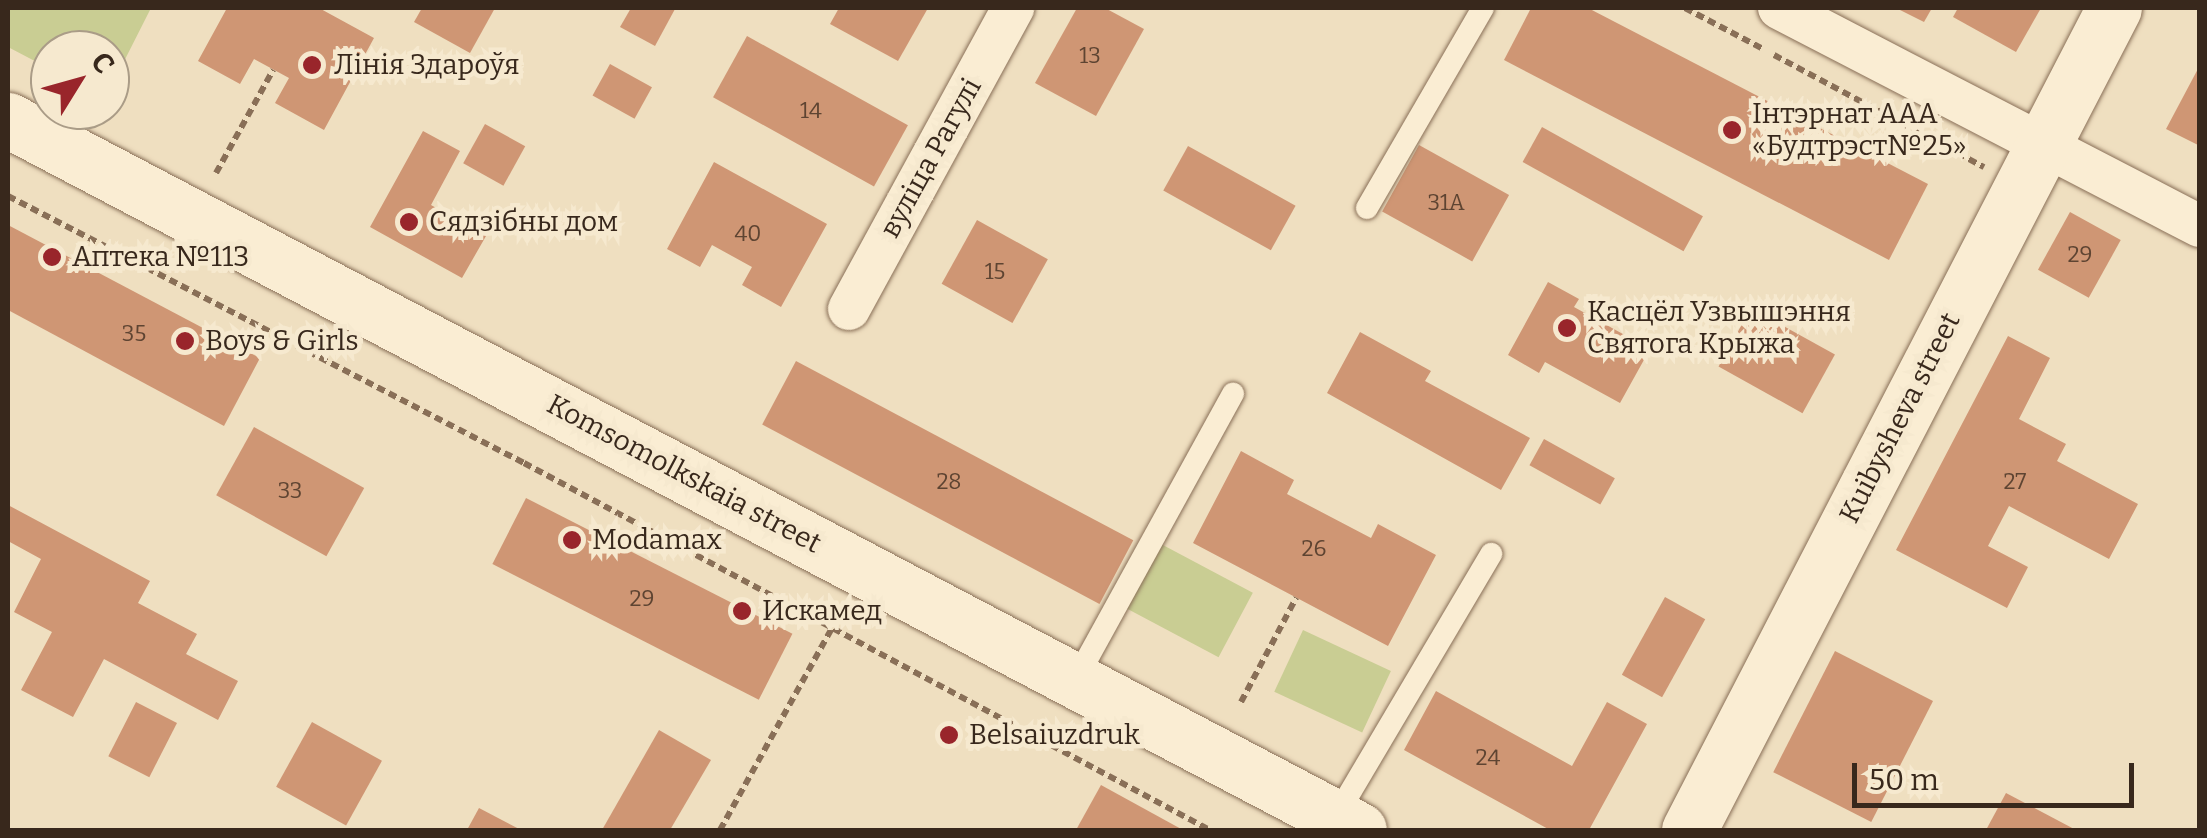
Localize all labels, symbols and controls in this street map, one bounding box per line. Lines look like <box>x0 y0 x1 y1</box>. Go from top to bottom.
north arrow <box>30 30 130 130</box>
house number: 13 <box>1079 43 1101 69</box>
text: С <box>84 46 121 80</box>
place label: Лінія Здароўя <box>334 48 519 82</box>
marker: Лінія Здароўя <box>299 52 325 78</box>
street label: вуліца Рагулі <box>873 72 989 244</box>
place label: Інтэрнат ААА «Будтрэст№25» <box>1752 97 1967 163</box>
house number: 14 <box>800 98 822 124</box>
marker: Інтэрнат ААА «Будтрэст№25» <box>1721 119 1743 141</box>
house number: 31А <box>1427 190 1465 216</box>
place label: Сядзібны дом <box>429 205 618 239</box>
marker: Сядзібны дом <box>398 211 420 233</box>
house number: 40 <box>735 221 761 247</box>
place label: Аптека №113 <box>72 240 249 274</box>
house number: 29 <box>2068 242 2092 268</box>
marker: Аптека №113 <box>41 246 63 268</box>
house number: 15 <box>985 259 1005 285</box>
place label: Касцёл Узвышэння Святога Крыжа <box>1587 295 1851 361</box>
street label: Kuibysheva street <box>1833 307 1967 529</box>
marker: Касцёл Узвышэння Святога Крыжа <box>1556 317 1578 339</box>
house number: 35 <box>122 321 146 347</box>
place label: Boys & Girls <box>205 324 359 358</box>
marker: Boys & Girls <box>174 330 196 352</box>
street label: Komsomolkskaia street <box>541 387 827 561</box>
house number: 28 <box>936 469 962 495</box>
house number: 27 <box>2004 469 2026 495</box>
house number: 33 <box>278 478 302 504</box>
place label: Modamax <box>592 523 722 557</box>
marker: Modamax <box>561 529 583 551</box>
house number: 26 <box>1302 536 1326 562</box>
house number: 29 <box>630 586 654 612</box>
place label: Искамед <box>762 594 882 628</box>
marker: Искамед <box>731 600 753 622</box>
place label: Belsaiuzdruk <box>969 718 1140 752</box>
marker: Belsaiuzdruk <box>938 724 960 746</box>
scale bar <box>1857 743 2140 805</box>
house number: 24 <box>1476 745 1500 771</box>
text: 50 m <box>1869 762 1939 798</box>

